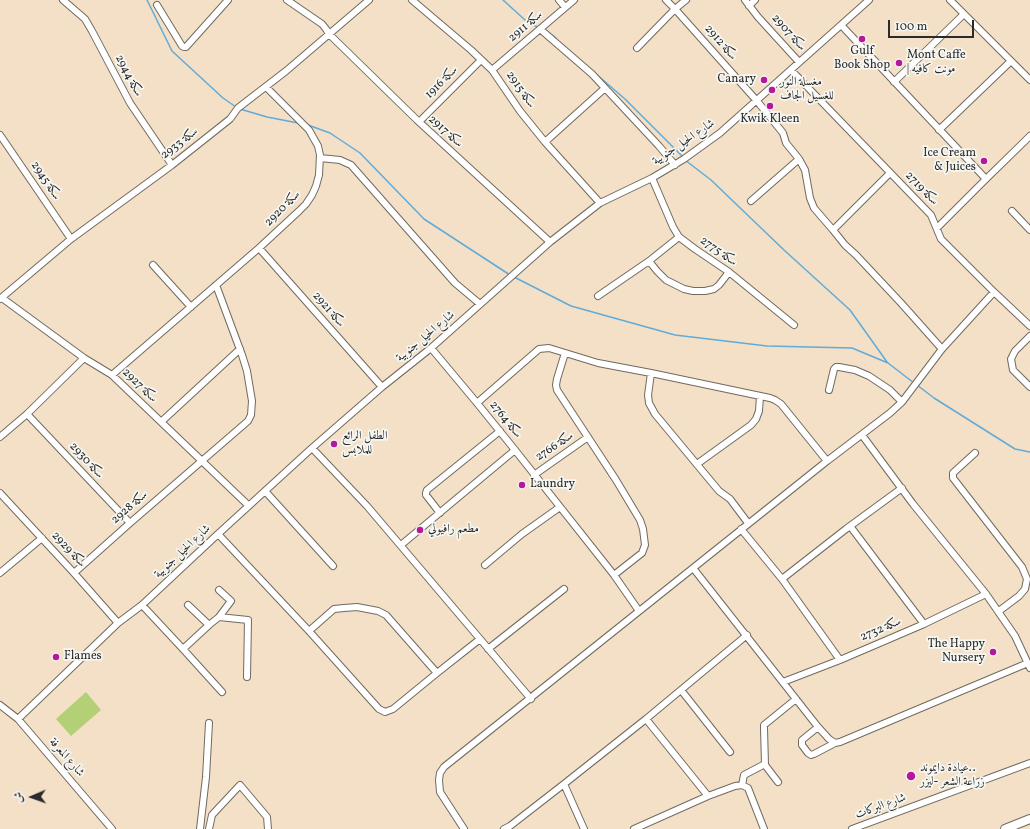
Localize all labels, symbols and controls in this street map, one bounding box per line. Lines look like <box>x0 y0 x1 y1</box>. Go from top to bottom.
street label: سكة 2911 <box>506 8 546 46</box>
street label: سكة 2907 <box>768 12 808 54</box>
scale bar <box>890 12 976 38</box>
text: 100 m <box>895 19 927 35</box>
street label: سكة 2912 <box>701 22 739 64</box>
marker: Gulf Book Shop <box>857 34 867 44</box>
place label: Gulf Book Shop <box>834 45 890 73</box>
place label: Mont Caffe | مونت كافيه <box>907 49 966 77</box>
street label: سكة 2944 <box>111 53 145 99</box>
marker: Mont Caffe | مونت كافيه <box>894 58 904 68</box>
street label: سكة 1916 <box>423 64 461 102</box>
street label: سكة 2915 <box>502 69 538 111</box>
place label: Canary <box>718 73 756 87</box>
marker: Canary <box>759 75 769 85</box>
place label: مغسلة النور للغسيل الجاف <box>780 76 834 104</box>
marker: مغسلة النور للغسيل الجاف <box>767 85 777 95</box>
marker: Kwik Kleen <box>765 101 775 111</box>
street label: سكة 2917 <box>425 113 465 151</box>
place label: Kwik Kleen <box>740 113 800 127</box>
street label: شارع الحيل جنوبية <box>650 117 718 169</box>
street label: سكة 2933 <box>158 125 202 163</box>
place label: Ice Cream & Juices <box>923 147 976 175</box>
marker: Ice Cream & Juices <box>979 156 989 166</box>
street label: سكة 2945 <box>27 159 63 203</box>
street label: سكة 2719 <box>901 169 941 209</box>
street label: سكة 2920 <box>262 188 304 230</box>
street label: سكة 2775 <box>697 234 739 270</box>
street label: سكة 2921 <box>309 289 347 331</box>
street label: شارع الحيل جنوبية <box>394 308 458 366</box>
street label: سكة 2927 <box>118 366 160 406</box>
street label: سكة 2764 <box>486 399 524 441</box>
street label: سكة 2766 <box>533 429 577 465</box>
place label: الطفل الرائع للملابس <box>342 430 387 458</box>
marker: الطفل الرائع للملابس <box>329 439 339 449</box>
street label: سكة 2930 <box>66 440 106 482</box>
place label: Laundry <box>530 478 575 492</box>
marker: Laundry <box>517 480 527 490</box>
street label: سكة 2928 <box>109 488 151 528</box>
street label: شارع الحيل جنوبية <box>152 522 214 582</box>
place label: مطعم رافيولي <box>428 523 479 537</box>
marker: مطعم رافيولي <box>415 525 425 535</box>
street label: سكة 2929 <box>48 529 88 571</box>
street label: سكة 2732 <box>858 615 904 645</box>
place label: The Happy Nursery <box>928 638 985 666</box>
marker: The Happy Nursery <box>988 647 998 657</box>
place label: Flames <box>64 650 102 664</box>
marker: Flames <box>51 652 61 662</box>
street label: شارع المعرفة <box>45 736 87 780</box>
place label: عيادة دايموند.. زراعة الشعر -ليزر <box>920 762 985 790</box>
marker: عيادة دايموند.. زراعة الشعر -ليزر <box>905 770 917 782</box>
north arrow <box>12 777 52 817</box>
street label: شارع البركات <box>854 791 908 823</box>
text: ش <box>12 792 27 803</box>

